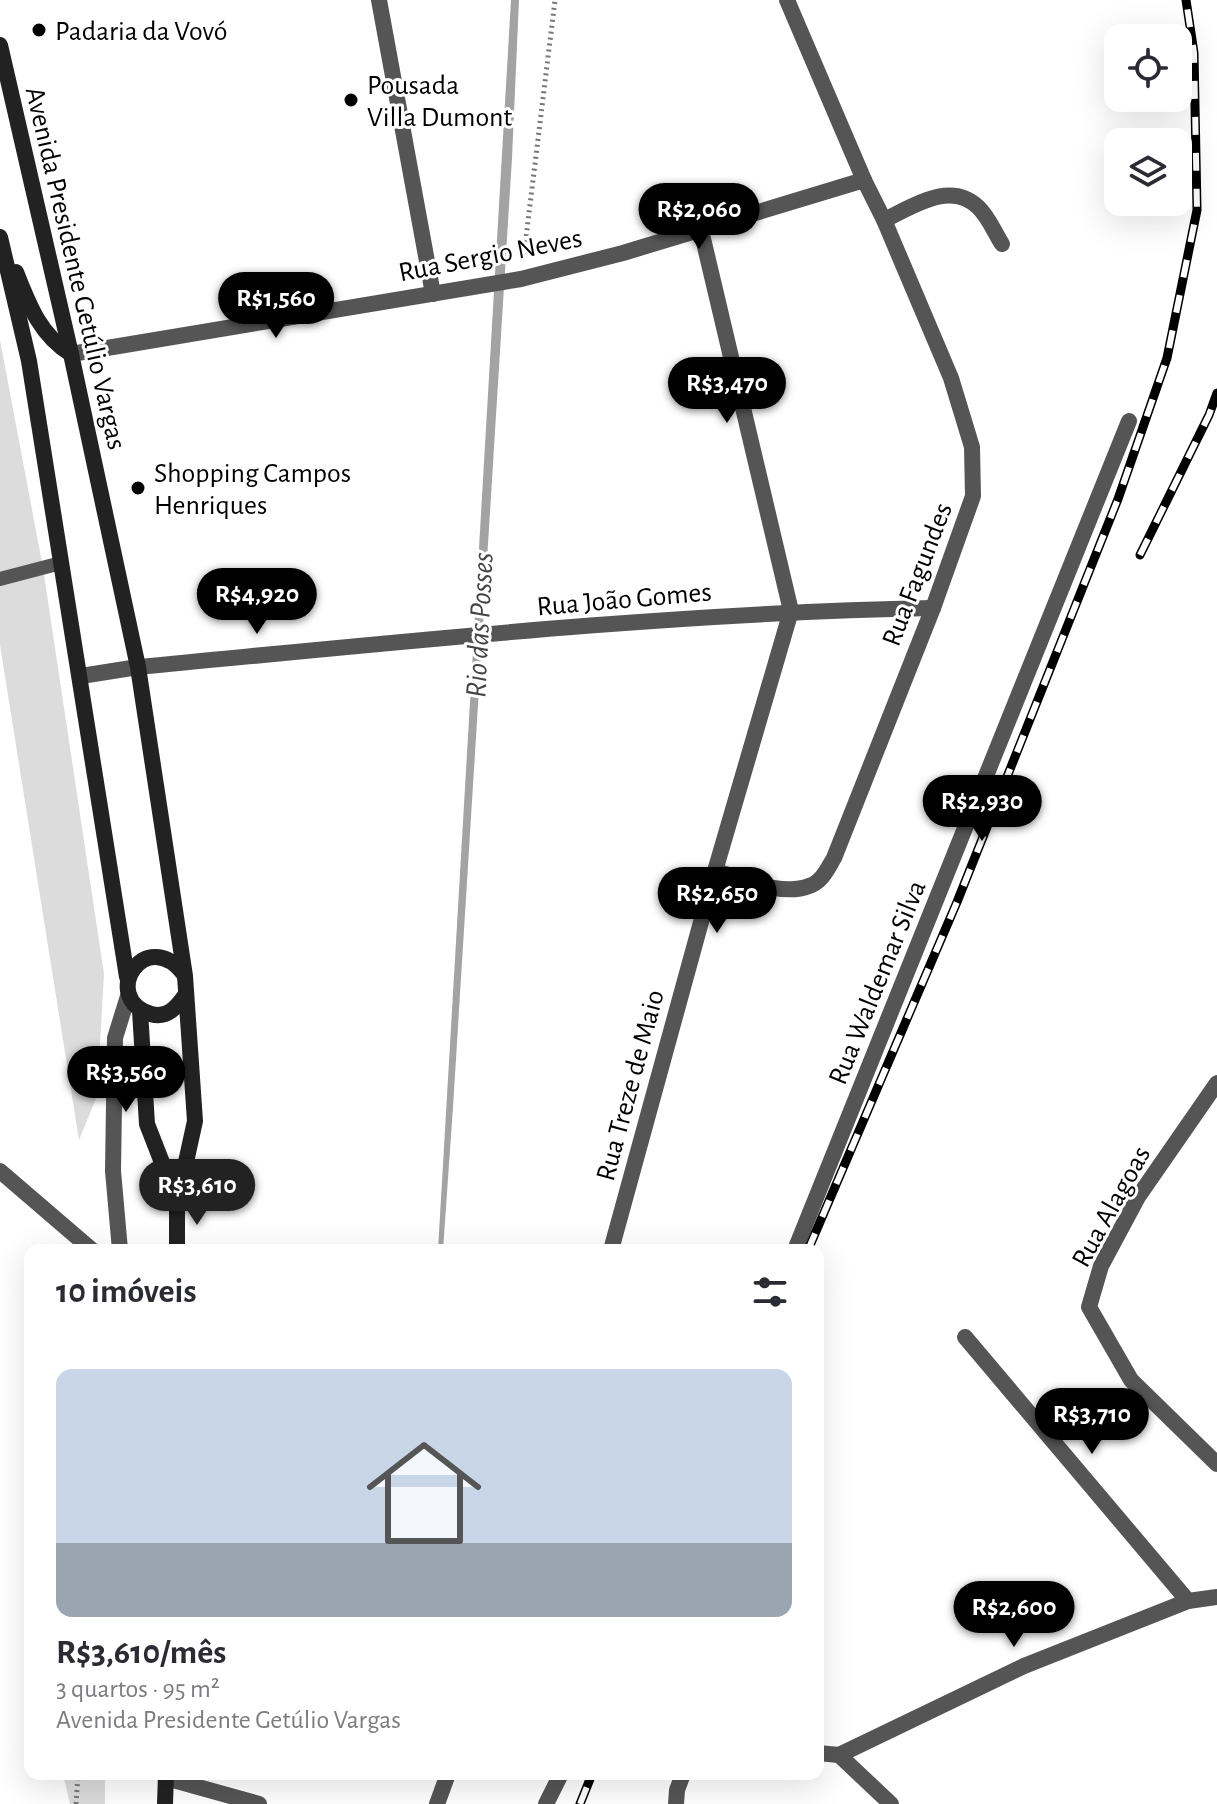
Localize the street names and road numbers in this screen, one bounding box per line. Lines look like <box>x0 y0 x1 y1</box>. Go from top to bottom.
street label: Avenida Presidente Getúlio Vargas <box>20 84 130 453</box>
street label: Rua Sergio Neves <box>396 224 585 287</box>
street label: Rua Fagundes <box>878 499 958 650</box>
street label: Rua João Gomes <box>536 578 713 622</box>
street label: Rua Waldemar Silva <box>824 877 932 1089</box>
street label: Rua Treze de Maio <box>592 987 670 1184</box>
street label: Rua Alagoas <box>1067 1142 1156 1272</box>

